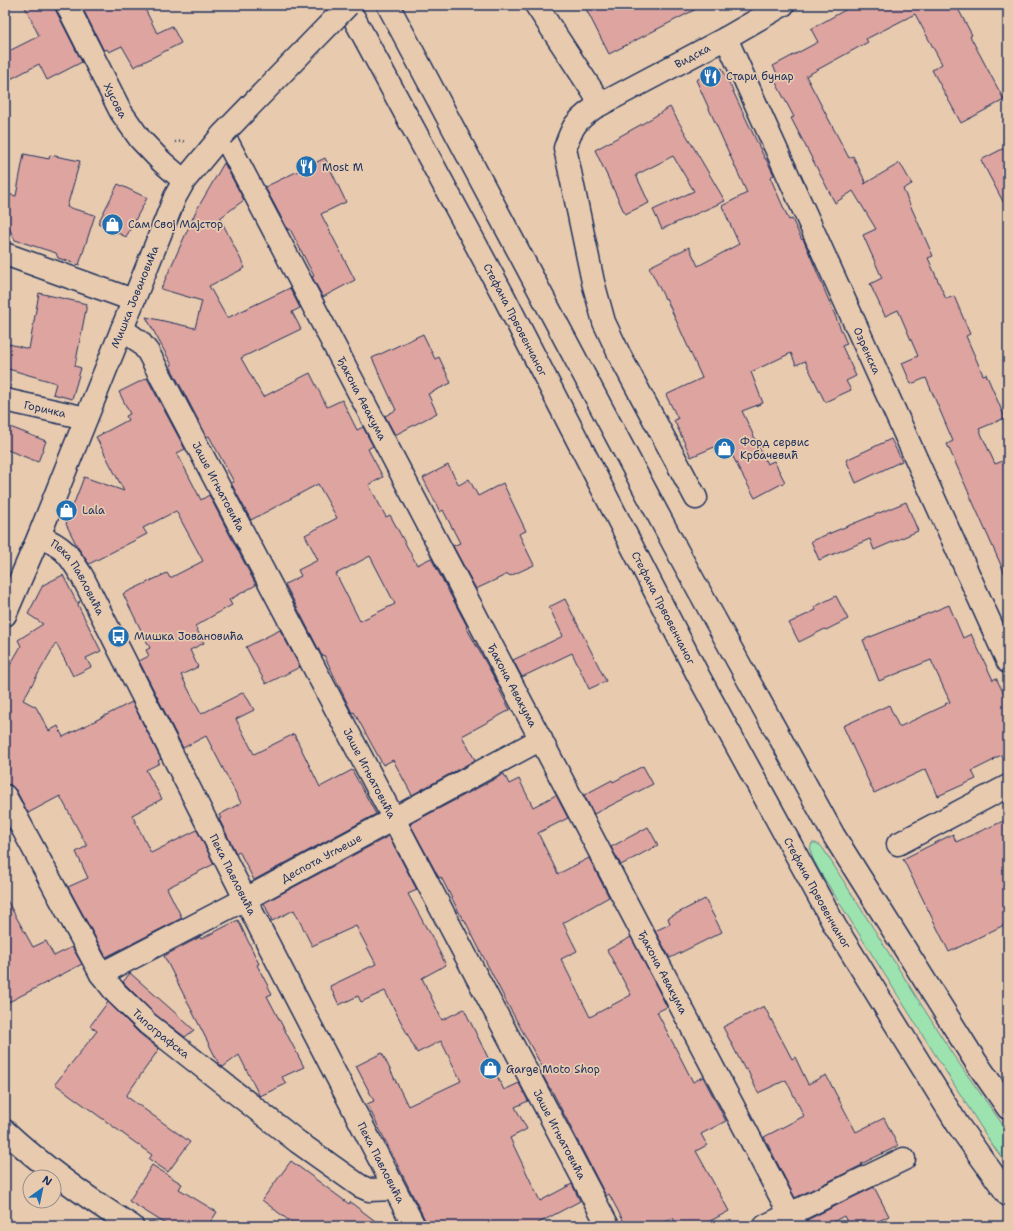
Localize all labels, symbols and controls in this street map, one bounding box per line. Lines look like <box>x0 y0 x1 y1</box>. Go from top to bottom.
street label: Видска <box>672 40 713 71</box>
restaurant icon: Стари бунар <box>697 63 723 89</box>
place label: Стари бунар <box>726 69 794 84</box>
street label: Хусова <box>100 80 131 121</box>
restaurant icon: Most M <box>294 154 320 180</box>
place label: Most M <box>322 160 364 175</box>
shop icon: Сам Свој Мајстор <box>100 211 126 237</box>
place label: Сам Свој Мајстор <box>128 217 223 232</box>
street label: Мишка Јовановића <box>108 243 163 351</box>
street label: Стефана Првовенчаног <box>480 261 551 379</box>
street label: Озренска <box>850 325 884 377</box>
street label: Ђакона Авакума <box>334 354 390 443</box>
street label: Горичка <box>23 397 68 421</box>
shop icon: Форд сервис Крбачевић <box>711 435 737 461</box>
place label: Форд сервис Крбачевић <box>740 435 810 463</box>
street label: Јаше Игњатовића <box>189 439 249 534</box>
shop icon: Lala <box>54 497 80 523</box>
place label: Lala <box>82 503 105 518</box>
street label: Пека Павловића <box>48 536 108 618</box>
street label: Стефана Првовенчаног <box>628 549 699 667</box>
bus stop icon: Мишка Јовановића <box>106 623 132 649</box>
place label: Мишка Јовановића <box>134 629 244 644</box>
street label: Ђакона Авакума <box>484 641 541 730</box>
street label: Јаше Игњатовића <box>340 726 400 821</box>
street label: Деспота Угљеше <box>278 830 364 886</box>
street label: Пека Павловића <box>206 831 260 918</box>
street label: Стефана Првовенчаног <box>780 835 855 952</box>
street label: Ђакона Авакума <box>635 928 691 1017</box>
street label: Типографска <box>129 1005 193 1062</box>
shop icon: Garge Moto Shop <box>478 1056 504 1082</box>
place label: Garge Moto Shop <box>506 1062 600 1077</box>
street label: Јаше Игњатовића <box>530 1087 590 1182</box>
street label: Пека Павловића <box>354 1120 408 1206</box>
north arrow <box>22 1169 62 1209</box>
text: N <box>39 1172 55 1190</box>

